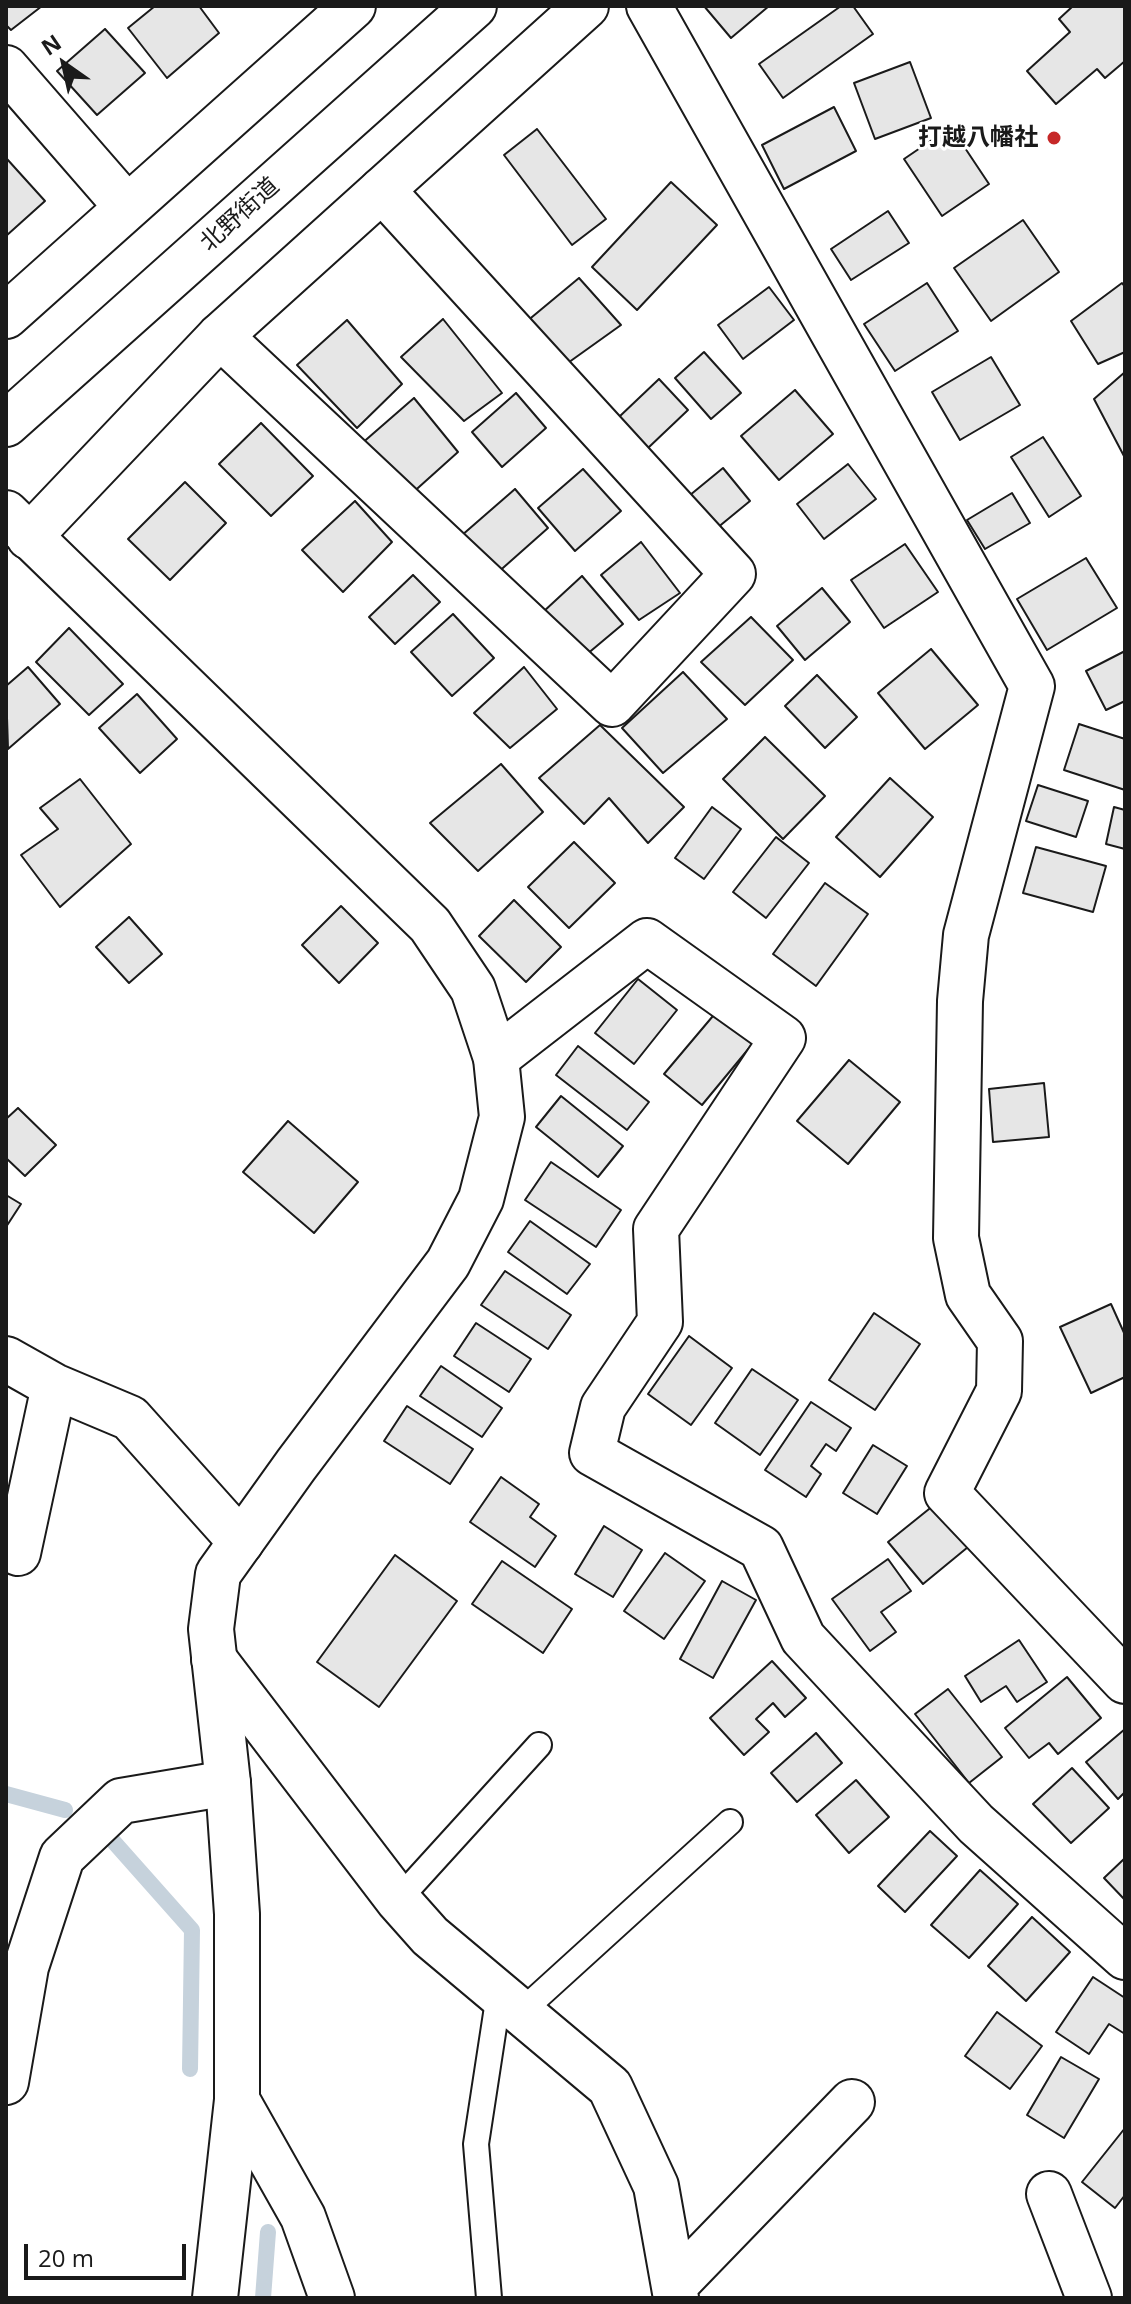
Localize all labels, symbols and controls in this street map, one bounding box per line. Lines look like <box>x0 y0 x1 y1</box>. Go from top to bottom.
north arrow <box>24 24 104 104</box>
text: N <box>35 27 66 62</box>
place label: 打越八幡社 <box>918 124 1038 152</box>
marker: 打越八幡社 <box>1045 129 1063 147</box>
street label: 北野街道 <box>195 172 285 258</box>
scale bar <box>28 2228 190 2278</box>
text: 20 m <box>38 2241 94 2274</box>

